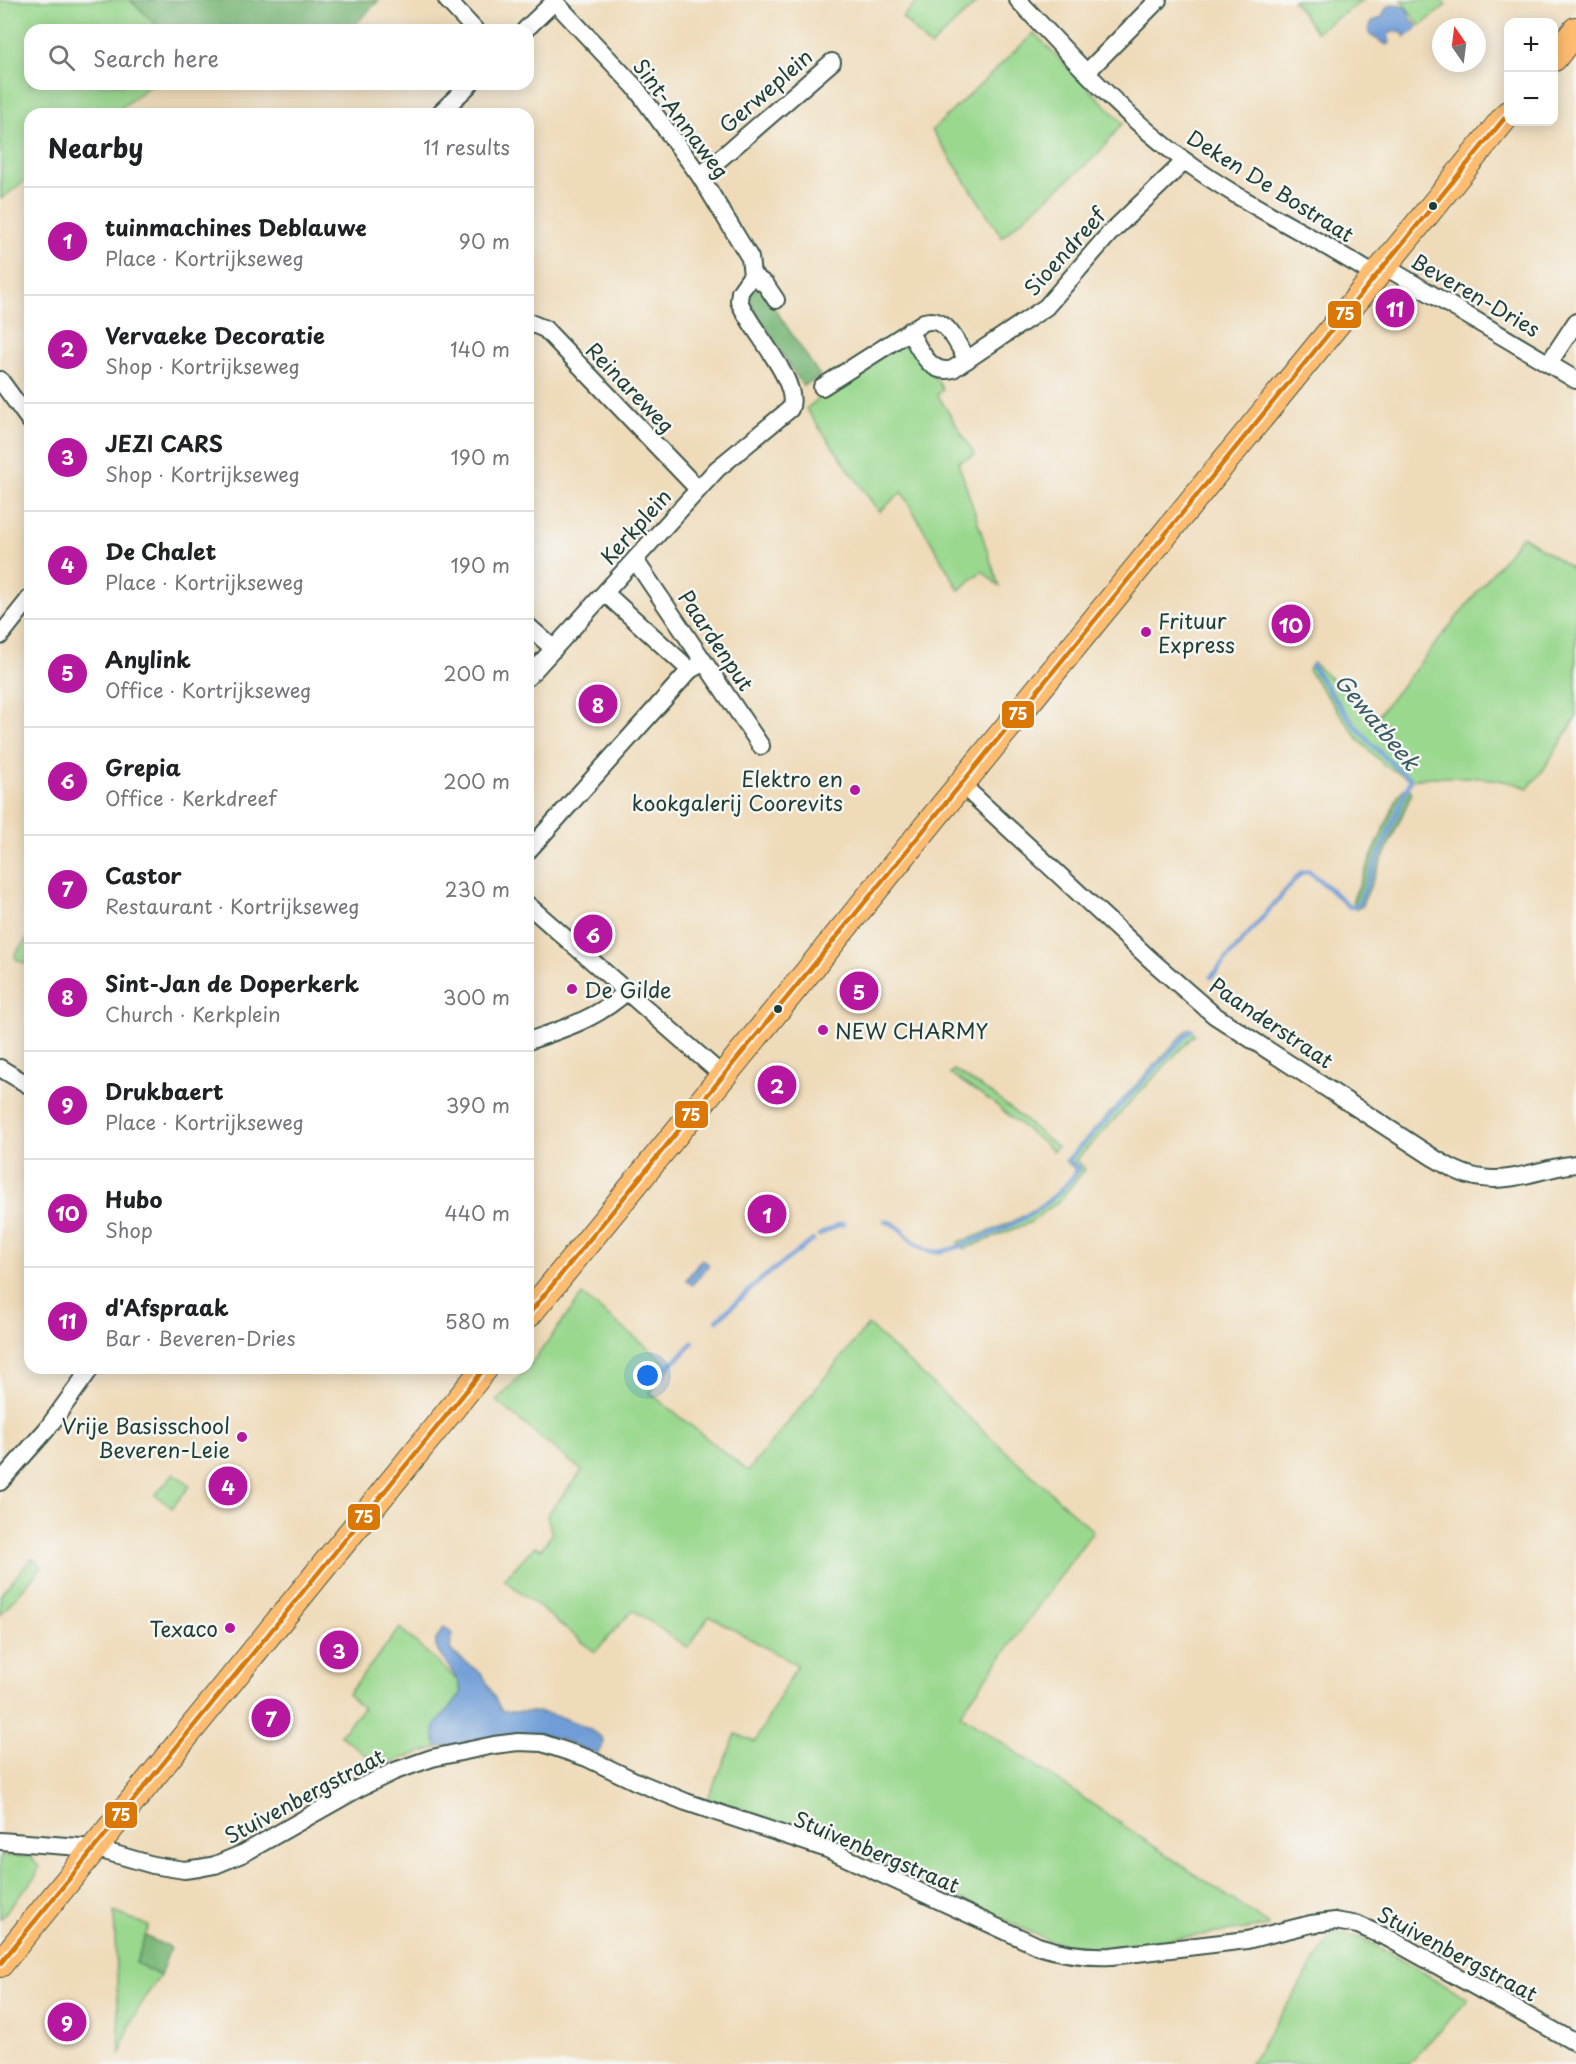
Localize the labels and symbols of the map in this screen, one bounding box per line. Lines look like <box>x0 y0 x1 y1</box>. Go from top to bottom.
north arrow <box>1432 18 1486 72</box>
street label: Gerweplein <box>711 40 819 140</box>
street label: Sint-Annaweg <box>626 51 738 185</box>
street label: Deken De Bostraat <box>1181 121 1361 249</box>
street label: Sioendreef <box>1016 199 1113 302</box>
unlabelled marker <box>1427 200 1439 212</box>
street label: Beveren-Dries <box>1405 244 1547 344</box>
pin: 11 <box>1376 286 1414 330</box>
line badge: 75 <box>1327 300 1362 329</box>
text: 75 <box>1335 301 1355 325</box>
street label: Reinareweg <box>579 334 683 440</box>
street label: Kerkplein <box>592 481 678 571</box>
street label: Paardenput <box>671 583 763 697</box>
pin: 10 <box>1272 602 1310 646</box>
place label: Frituur Express <box>1158 604 1235 660</box>
marker: Frituur Express <box>1139 625 1153 639</box>
water label: Gewatbeek <box>1328 665 1429 778</box>
pin: 8 <box>578 682 618 726</box>
line badge: 75 <box>1001 700 1035 729</box>
text: 75 <box>1008 701 1028 725</box>
place label: Elektro en kookgalerij Coorevits <box>632 762 843 818</box>
marker: Elektro en kookgalerij Coorevits <box>848 783 862 797</box>
pin: 6 <box>574 912 612 956</box>
pin: 5 <box>840 968 878 1014</box>
street label: Paanderstraat <box>1204 969 1340 1075</box>
place label: De Gilde <box>584 973 671 1005</box>
marker: De Gilde <box>565 982 579 996</box>
unlabelled marker <box>772 1003 784 1015</box>
place label: NEW CHARMY <box>835 1014 989 1046</box>
marker: NEW CHARMY <box>816 1023 830 1037</box>
pin: 2 <box>758 1062 796 1108</box>
line badge: 75 <box>674 1100 709 1129</box>
text: 75 <box>681 1102 701 1126</box>
pin: 1 <box>748 1192 786 1236</box>
your location <box>633 1361 662 1390</box>
place label: Vrije Basisschool Beveren-Leie <box>62 1409 230 1465</box>
marker: Vrije Basisschool Beveren-Leie <box>235 1430 249 1444</box>
pin: 4 <box>208 1464 248 1508</box>
line badge: 75 <box>347 1503 381 1531</box>
text: 75 <box>354 1504 374 1528</box>
place label: Texaco <box>149 1612 218 1644</box>
marker: Texaco <box>223 1621 237 1635</box>
pin: 3 <box>320 1628 358 1672</box>
pin: 7 <box>252 1696 290 1740</box>
street label: Stuivenbergstraat <box>218 1739 390 1851</box>
line badge: 75 <box>104 1801 138 1829</box>
text: 75 <box>111 1802 131 1826</box>
street label: Stuivenbergstraat <box>789 1802 965 1900</box>
street label: Stuivenbergstraat <box>1372 1897 1544 2009</box>
pin: 9 <box>48 2000 86 2044</box>

